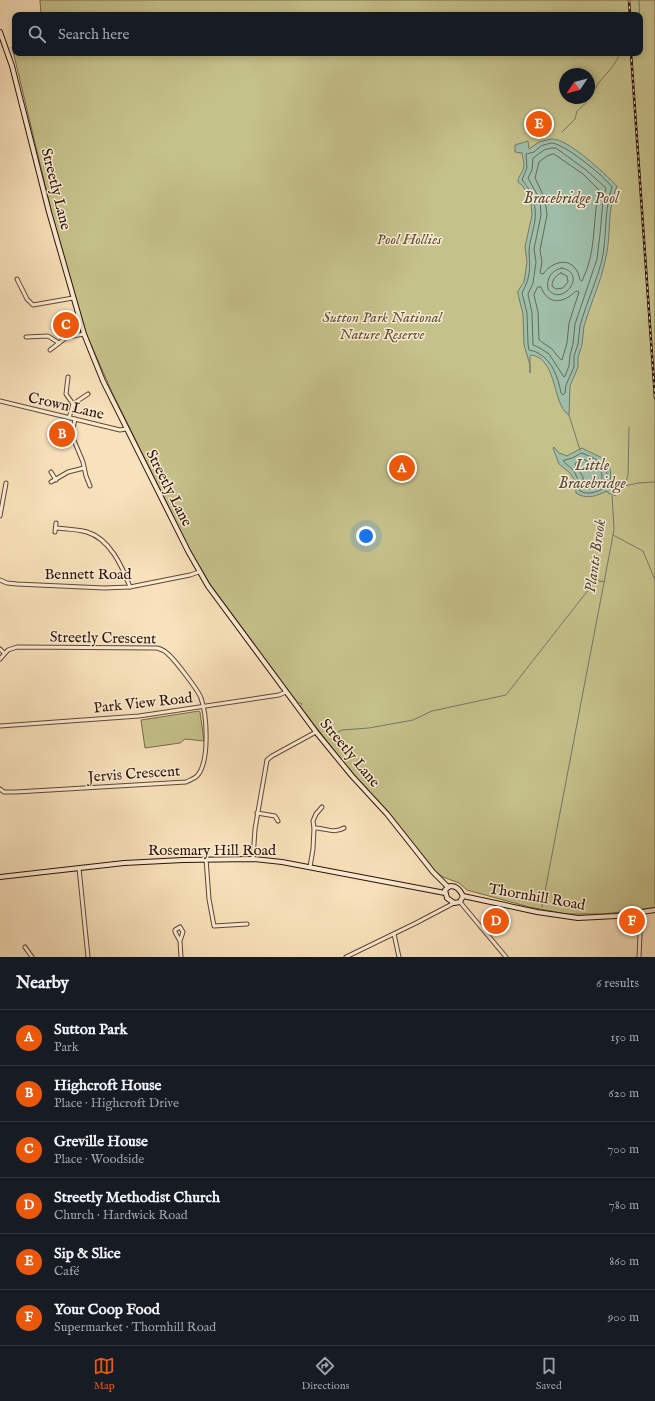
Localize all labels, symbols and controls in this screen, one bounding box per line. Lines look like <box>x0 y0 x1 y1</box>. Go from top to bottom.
search box <box>12 12 643 56</box>
icon: search <box>26 23 48 45</box>
text: Search here <box>58 25 129 44</box>
north arrow <box>559 68 595 104</box>
pin: E <box>526 109 552 139</box>
street label: Streetly Lane <box>37 146 75 232</box>
water label: Bracebridge Pool <box>523 189 620 209</box>
park label: Pool Hollies <box>377 230 442 249</box>
park label: Sutton Park National Nature Reserve <box>322 308 443 344</box>
pin: C <box>53 310 79 340</box>
street label: Crown Lane <box>26 388 106 424</box>
pin: B <box>49 419 75 449</box>
street label: Streetly Lane <box>141 446 197 530</box>
pin: A <box>389 453 415 483</box>
water label: Little Bracebridge <box>558 456 626 494</box>
water label: Plants Brook <box>581 517 611 594</box>
your location <box>356 526 376 546</box>
street label: Bennett Road <box>44 565 133 584</box>
street label: Streetly Crescent <box>50 628 156 648</box>
street label: Park View Road <box>93 688 194 718</box>
street label: Streetly Lane <box>316 715 384 791</box>
street label: Jervis Crescent <box>85 761 181 787</box>
street label: Rosemary Hill Road <box>148 841 277 860</box>
street label: Thornhill Road <box>487 879 588 915</box>
pin: D <box>483 906 509 936</box>
pin: F <box>619 906 645 936</box>
text: Nearby <box>16 973 69 994</box>
text: 6 results <box>596 975 639 992</box>
text: Sutton Park <box>54 1020 128 1039</box>
text: A <box>25 1029 33 1046</box>
text: 150 m <box>610 1029 639 1046</box>
text: Park <box>54 1039 79 1056</box>
text: Highcroft House <box>54 1076 161 1095</box>
text: B <box>25 1085 33 1102</box>
text: 620 m <box>608 1085 639 1102</box>
text: Place · Highcroft Drive <box>54 1095 179 1112</box>
text: Greville House <box>54 1132 148 1151</box>
text: C <box>24 1141 34 1158</box>
text: 700 m <box>607 1141 639 1158</box>
text: Place · Woodside <box>54 1151 144 1168</box>
text: Streetly Methodist Church <box>54 1188 220 1207</box>
text: D <box>24 1197 34 1214</box>
text: 780 m <box>609 1197 639 1214</box>
text: Church · Hardwick Road <box>54 1207 188 1224</box>
text: Sip & Slice <box>54 1244 121 1263</box>
text: E <box>24 1253 34 1270</box>
text: 860 m <box>609 1253 639 1270</box>
text: Café <box>54 1263 80 1280</box>
text: Your Coop Food <box>54 1300 160 1319</box>
text: F <box>25 1309 33 1326</box>
text: 900 m <box>608 1309 639 1326</box>
text: Supermarket · Thornhill Road <box>54 1319 216 1336</box>
tab: Map <box>93 1355 115 1393</box>
tab: Directions <box>302 1355 349 1393</box>
tab: Saved <box>536 1355 562 1393</box>

